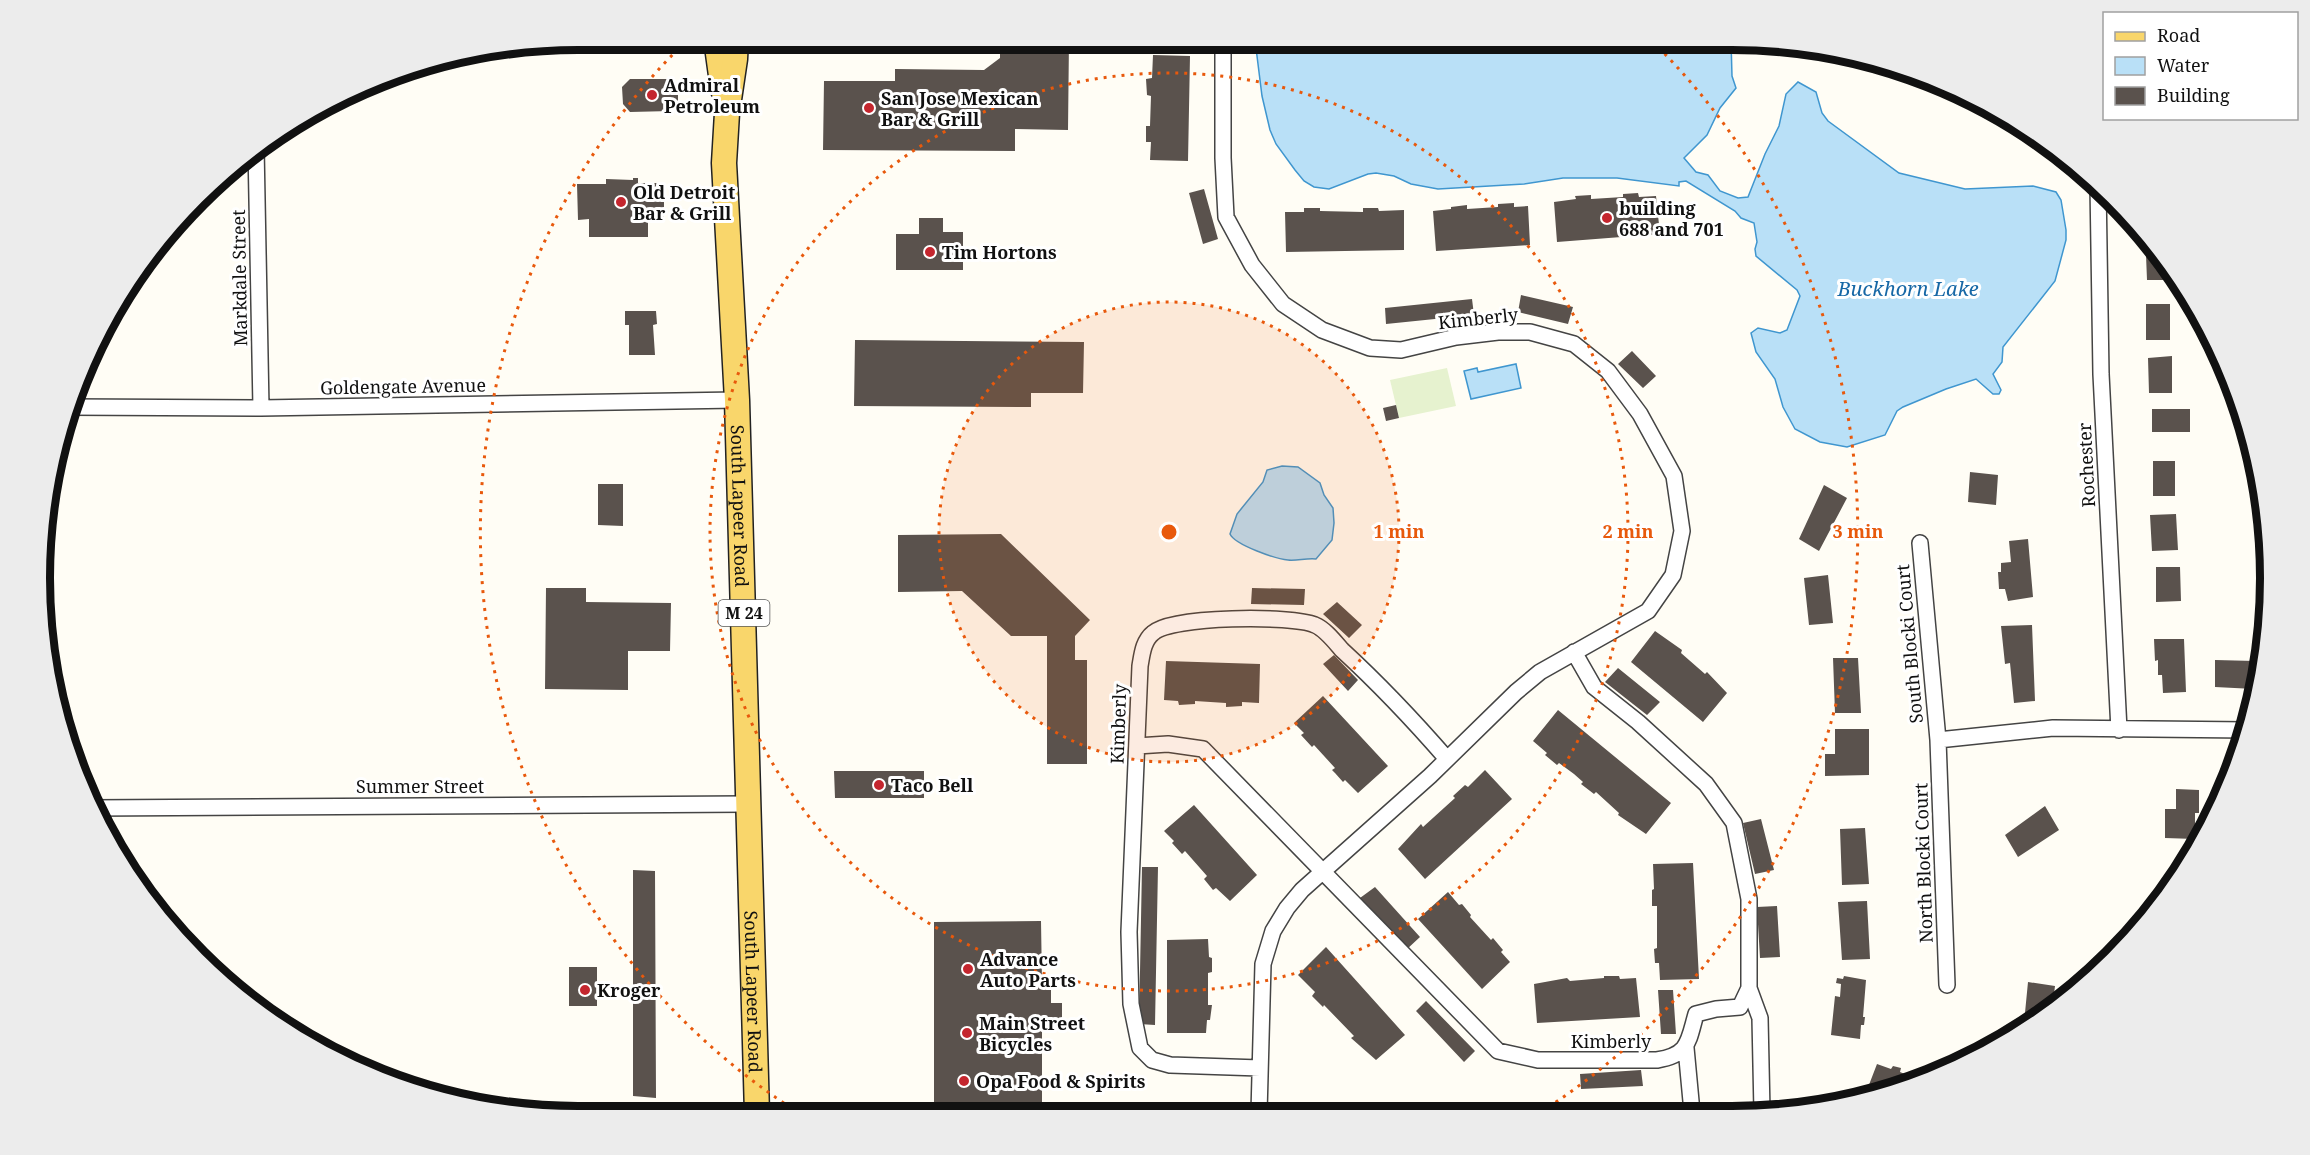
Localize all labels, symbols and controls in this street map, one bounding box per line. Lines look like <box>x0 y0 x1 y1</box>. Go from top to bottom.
legend <box>2103 12 2298 120</box>
text: Road <box>2157 23 2200 47</box>
text: Water <box>2157 53 2210 77</box>
place label: Admiral Petroleum <box>664 73 760 118</box>
text: Building <box>2157 83 2230 107</box>
place label: San Jose Mexican Bar & Grill <box>881 86 1038 131</box>
marker: Admiral Petroleum <box>645 88 659 102</box>
marker: San Jose Mexican Bar & Grill <box>862 101 876 115</box>
place label: Old Detroit Bar & Grill <box>633 180 735 225</box>
marker: Old Detroit Bar & Grill <box>614 195 628 209</box>
place label: building 688 and 701 <box>1619 196 1724 241</box>
street label: Markdale Street <box>226 209 252 347</box>
marker: building 688 and 701 <box>1600 211 1614 225</box>
place label: Tim Hortons <box>942 240 1057 264</box>
marker: Tim Hortons <box>923 245 937 259</box>
water label: Buckhorn Lake <box>1836 275 1979 302</box>
street label: Kimberly <box>1437 302 1520 334</box>
street label: Goldengate Avenue <box>320 373 486 399</box>
street label: Rochester <box>2072 422 2100 508</box>
street label: South Lapeer Road <box>726 424 754 587</box>
text: 1 min <box>1374 519 1424 543</box>
text: 2 min <box>1603 519 1653 543</box>
text: 3 min <box>1833 519 1883 543</box>
centre of rings <box>1159 522 1179 542</box>
street label: South Blocki Court <box>1890 564 1928 724</box>
road number: M 24 <box>718 600 770 626</box>
street label: Kimberly <box>1105 683 1131 765</box>
place label: Taco Bell <box>891 773 974 797</box>
street label: Summer Street <box>356 774 484 798</box>
marker: Taco Bell <box>872 778 886 792</box>
street label: North Blocki Court <box>1908 782 1938 944</box>
street label: South Lapeer Road <box>739 910 768 1073</box>
place label: Advance Auto Parts <box>980 947 1076 992</box>
marker: Advance Auto Parts <box>961 962 975 976</box>
place label: Kroger <box>597 978 661 1002</box>
marker: Kroger <box>578 983 592 997</box>
place label: Main Street Bicycles <box>979 1011 1085 1056</box>
marker: Main Street Bicycles <box>960 1026 974 1040</box>
street label: Kimberly <box>1571 1029 1652 1053</box>
place label: Opa Food & Spirits <box>976 1069 1146 1093</box>
marker: Opa Food & Spirits <box>957 1074 971 1088</box>

